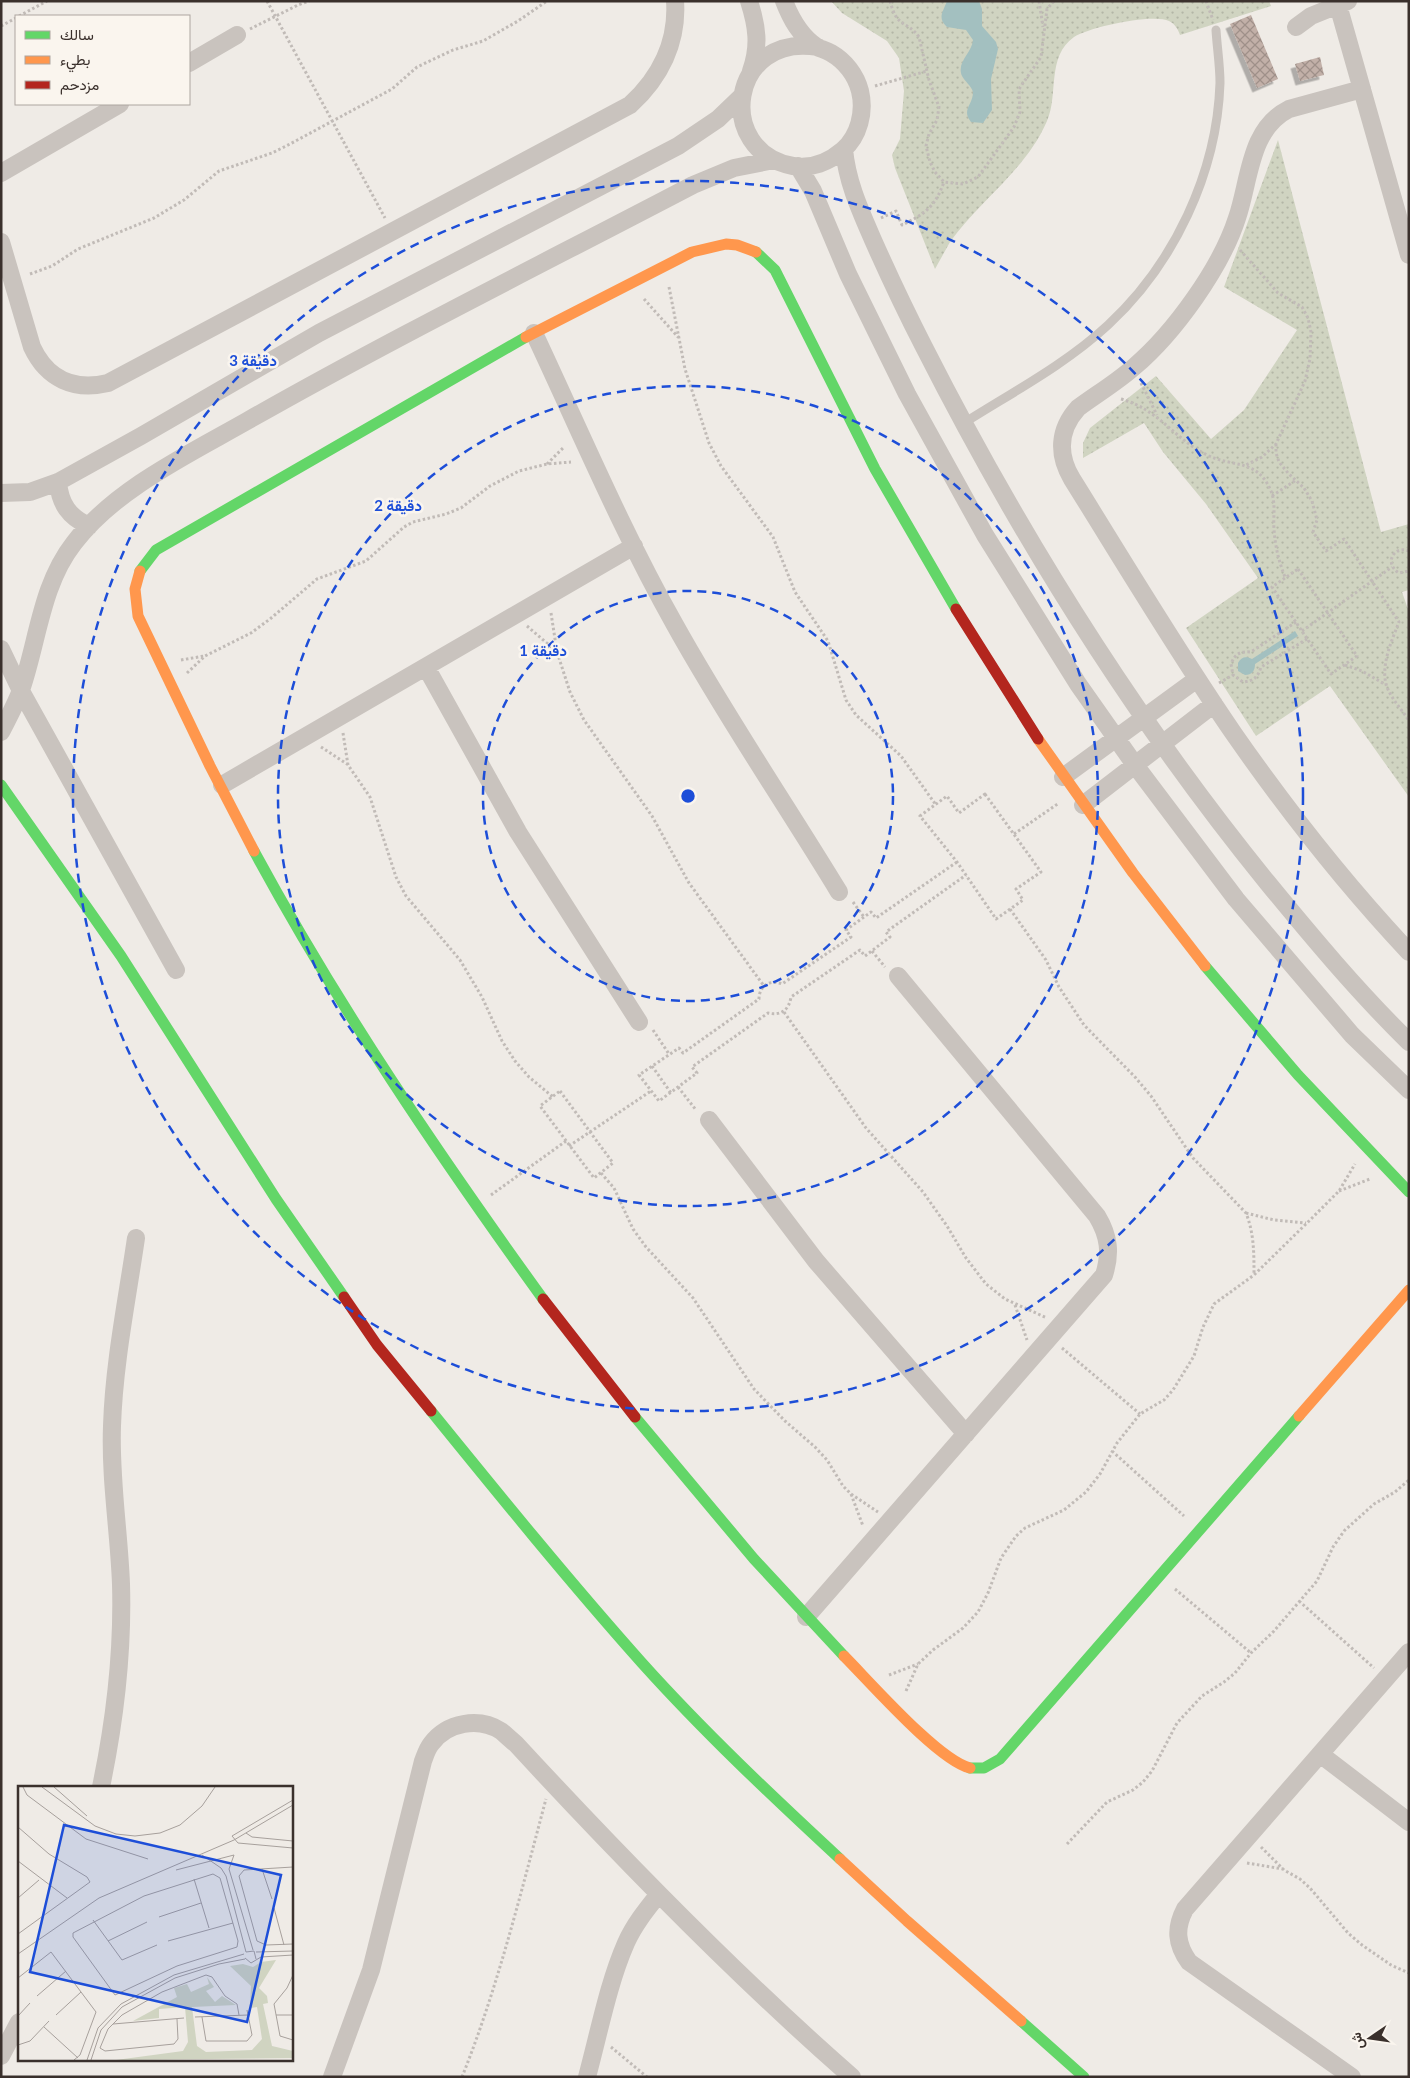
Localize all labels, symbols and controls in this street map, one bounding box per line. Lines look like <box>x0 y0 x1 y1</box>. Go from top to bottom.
legend <box>15 15 190 105</box>
text: سالك <box>60 25 94 43</box>
text: بطيء <box>60 50 90 73</box>
text: مزدحم <box>60 75 99 95</box>
text: 3 دقيقة <box>229 351 277 370</box>
text: 2 دقيقة <box>374 496 422 515</box>
text: 1 دقيقة <box>519 641 567 660</box>
centre of rings <box>679 787 697 805</box>
inset map <box>18 1786 292 2060</box>
north arrow <box>1345 2013 1395 2063</box>
text: ش <box>1347 2031 1368 2051</box>

